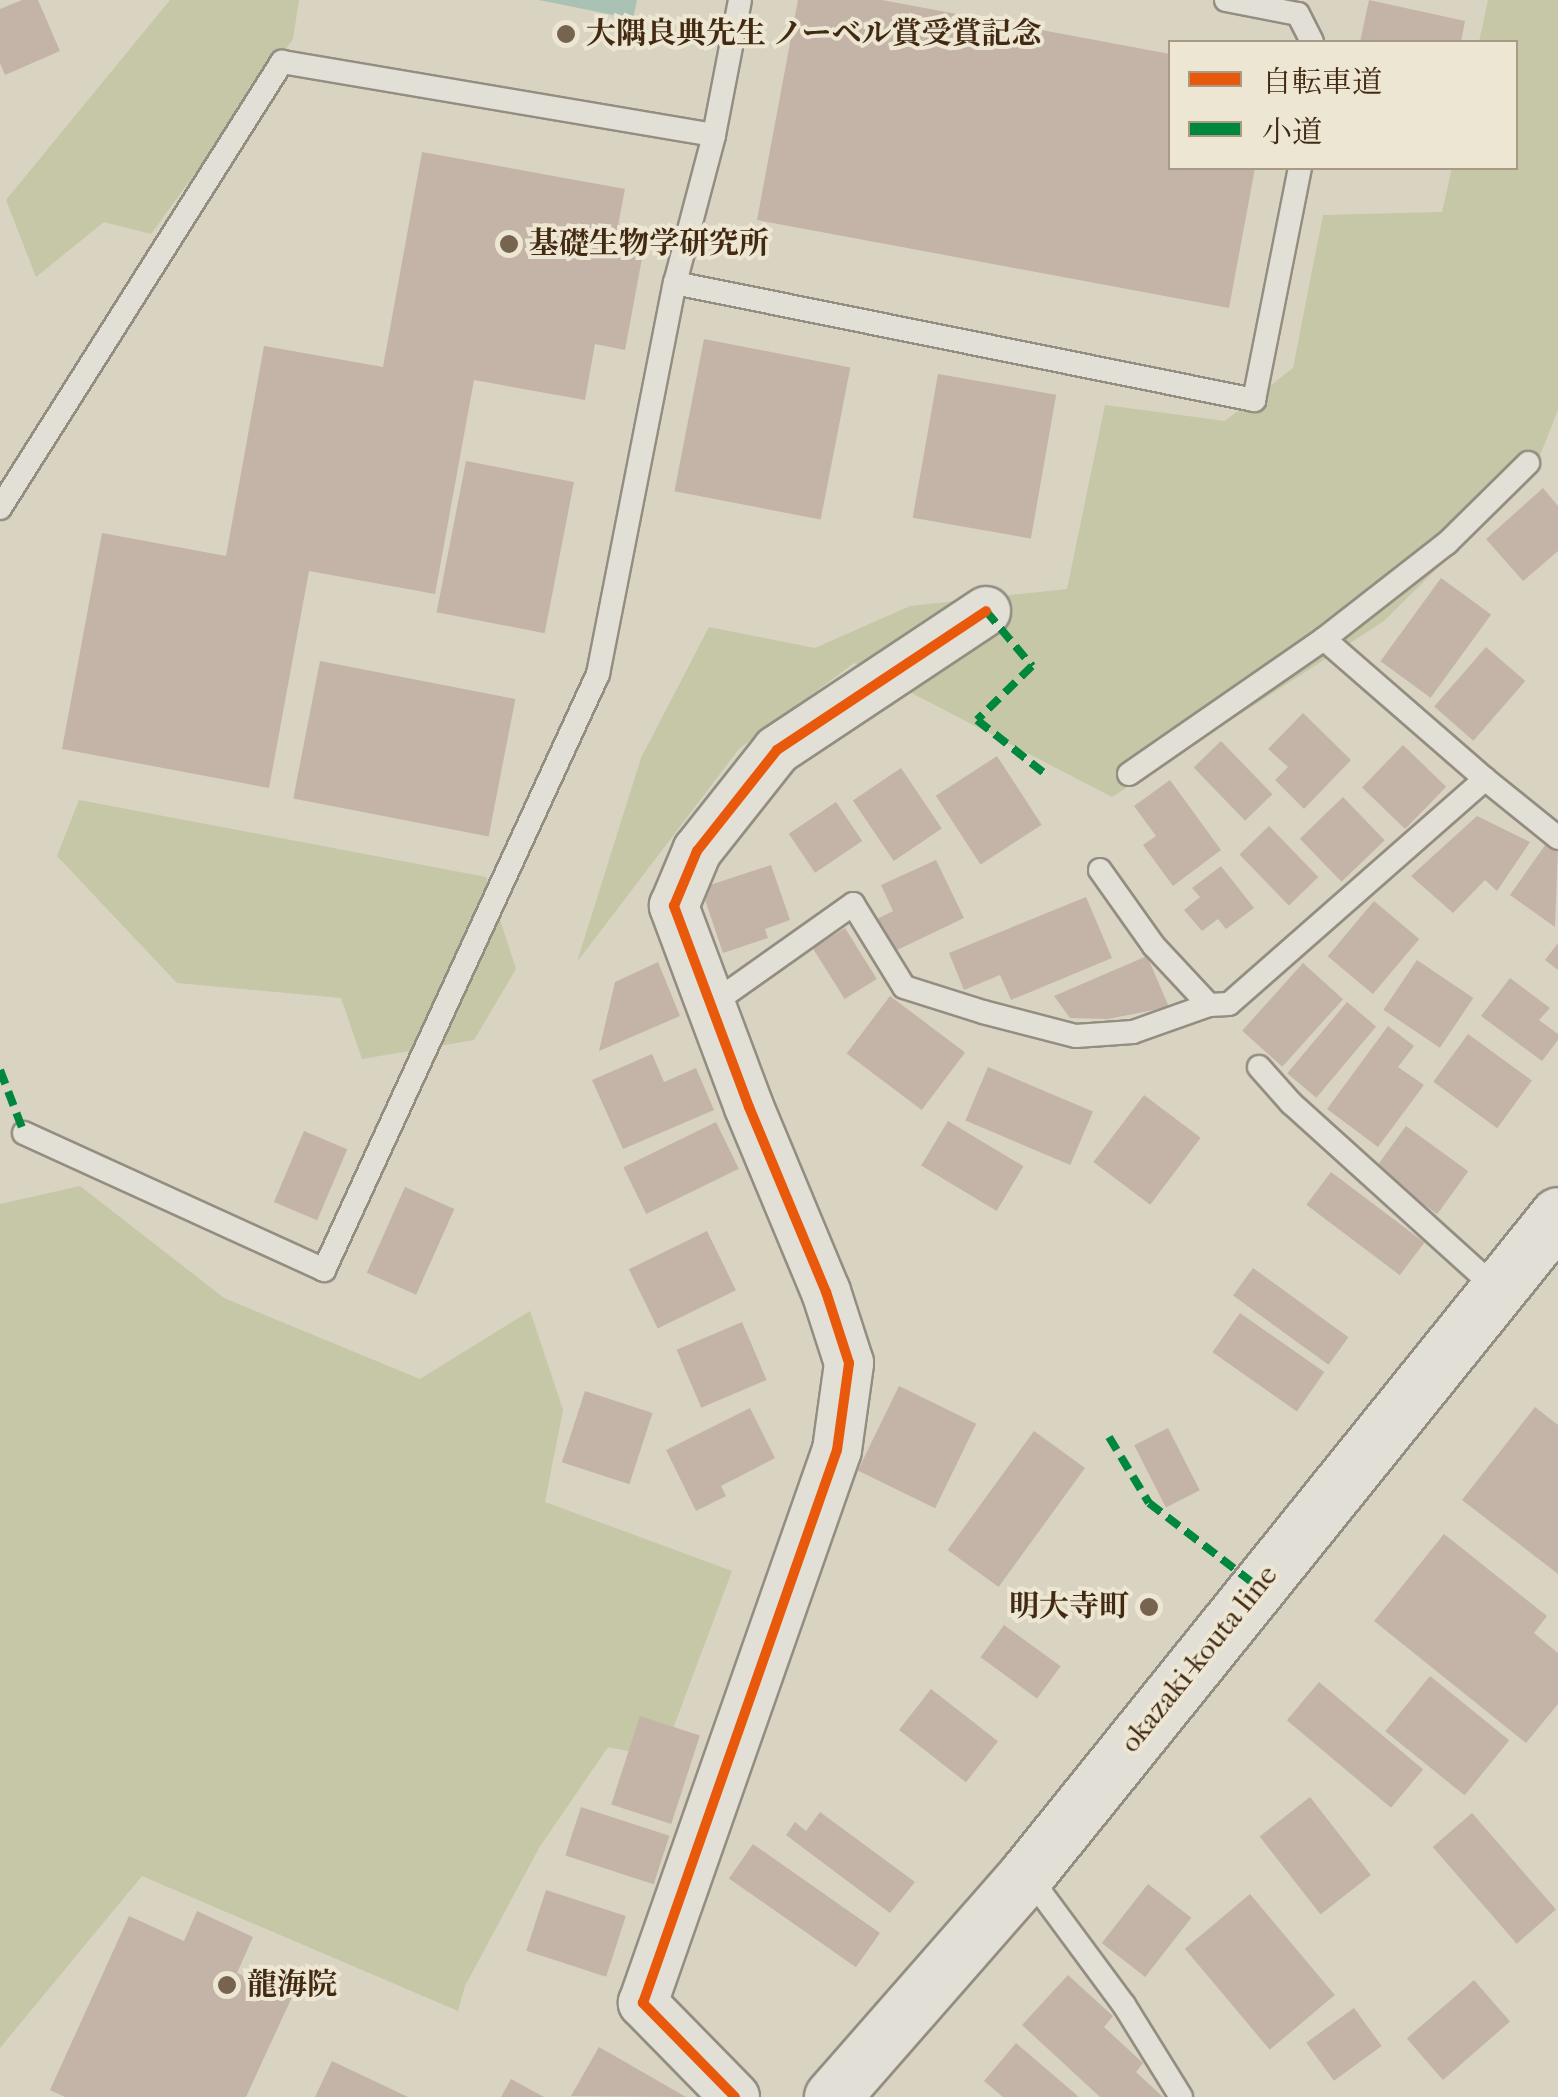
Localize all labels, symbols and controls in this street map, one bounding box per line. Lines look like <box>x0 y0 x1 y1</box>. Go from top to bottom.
place label: 大隅良典先生 ノーベル賞受賞記念 <box>586 16 1042 52</box>
marker: 大隅良典先生 ノーベル賞受賞記念 <box>555 23 577 45</box>
legend <box>1168 40 1518 170</box>
text: 自転車道 <box>1262 65 1382 100</box>
text: 小道 <box>1262 115 1322 150</box>
place label: 基礎生物学研究所 <box>529 226 769 262</box>
marker: 基礎生物学研究所 <box>498 233 520 255</box>
street label: okazaki-kouta line <box>1112 1558 1286 1760</box>
place label: 明大寺町 <box>1009 1589 1129 1625</box>
marker: 明大寺町 <box>1138 1596 1160 1618</box>
place label: 龍海院 <box>247 1967 337 2003</box>
marker: 龍海院 <box>216 1974 238 1996</box>

